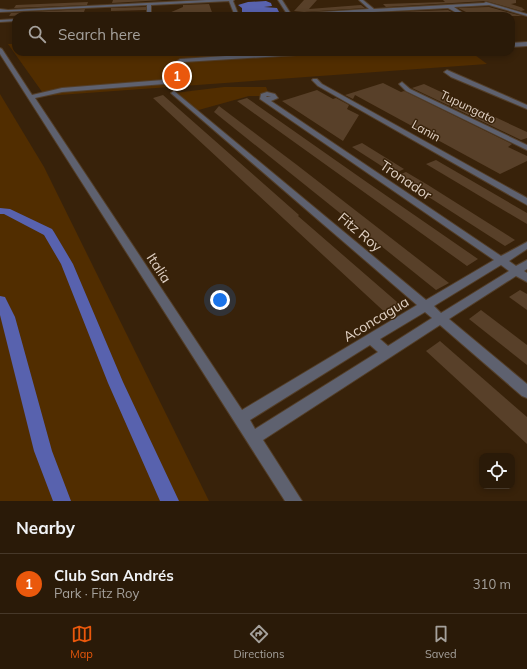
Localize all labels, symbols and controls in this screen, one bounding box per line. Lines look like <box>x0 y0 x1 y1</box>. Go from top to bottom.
search box <box>12 12 515 56</box>
icon: search <box>26 23 48 45</box>
text: Search here <box>58 25 140 44</box>
pin: 1 <box>164 61 190 91</box>
street label: Tupungato <box>438 87 499 126</box>
street label: Lanin <box>409 117 443 145</box>
street label: Tronador <box>377 156 436 204</box>
street label: Fitz Roy <box>334 208 386 256</box>
street label: Italia <box>143 250 175 286</box>
your location <box>210 290 230 310</box>
street label: Aconcagua <box>340 292 412 346</box>
map controls <box>479 453 515 489</box>
button: locate <box>479 453 515 489</box>
text: Nearby <box>16 517 75 538</box>
text: Club San Andrés <box>54 566 174 585</box>
text: 1 <box>25 576 33 592</box>
text: 310 m <box>473 576 511 592</box>
text: Park · Fitz Roy <box>54 585 139 601</box>
tab: Map <box>70 623 93 661</box>
tab: Directions <box>234 623 284 661</box>
tab: Saved <box>425 623 457 661</box>

